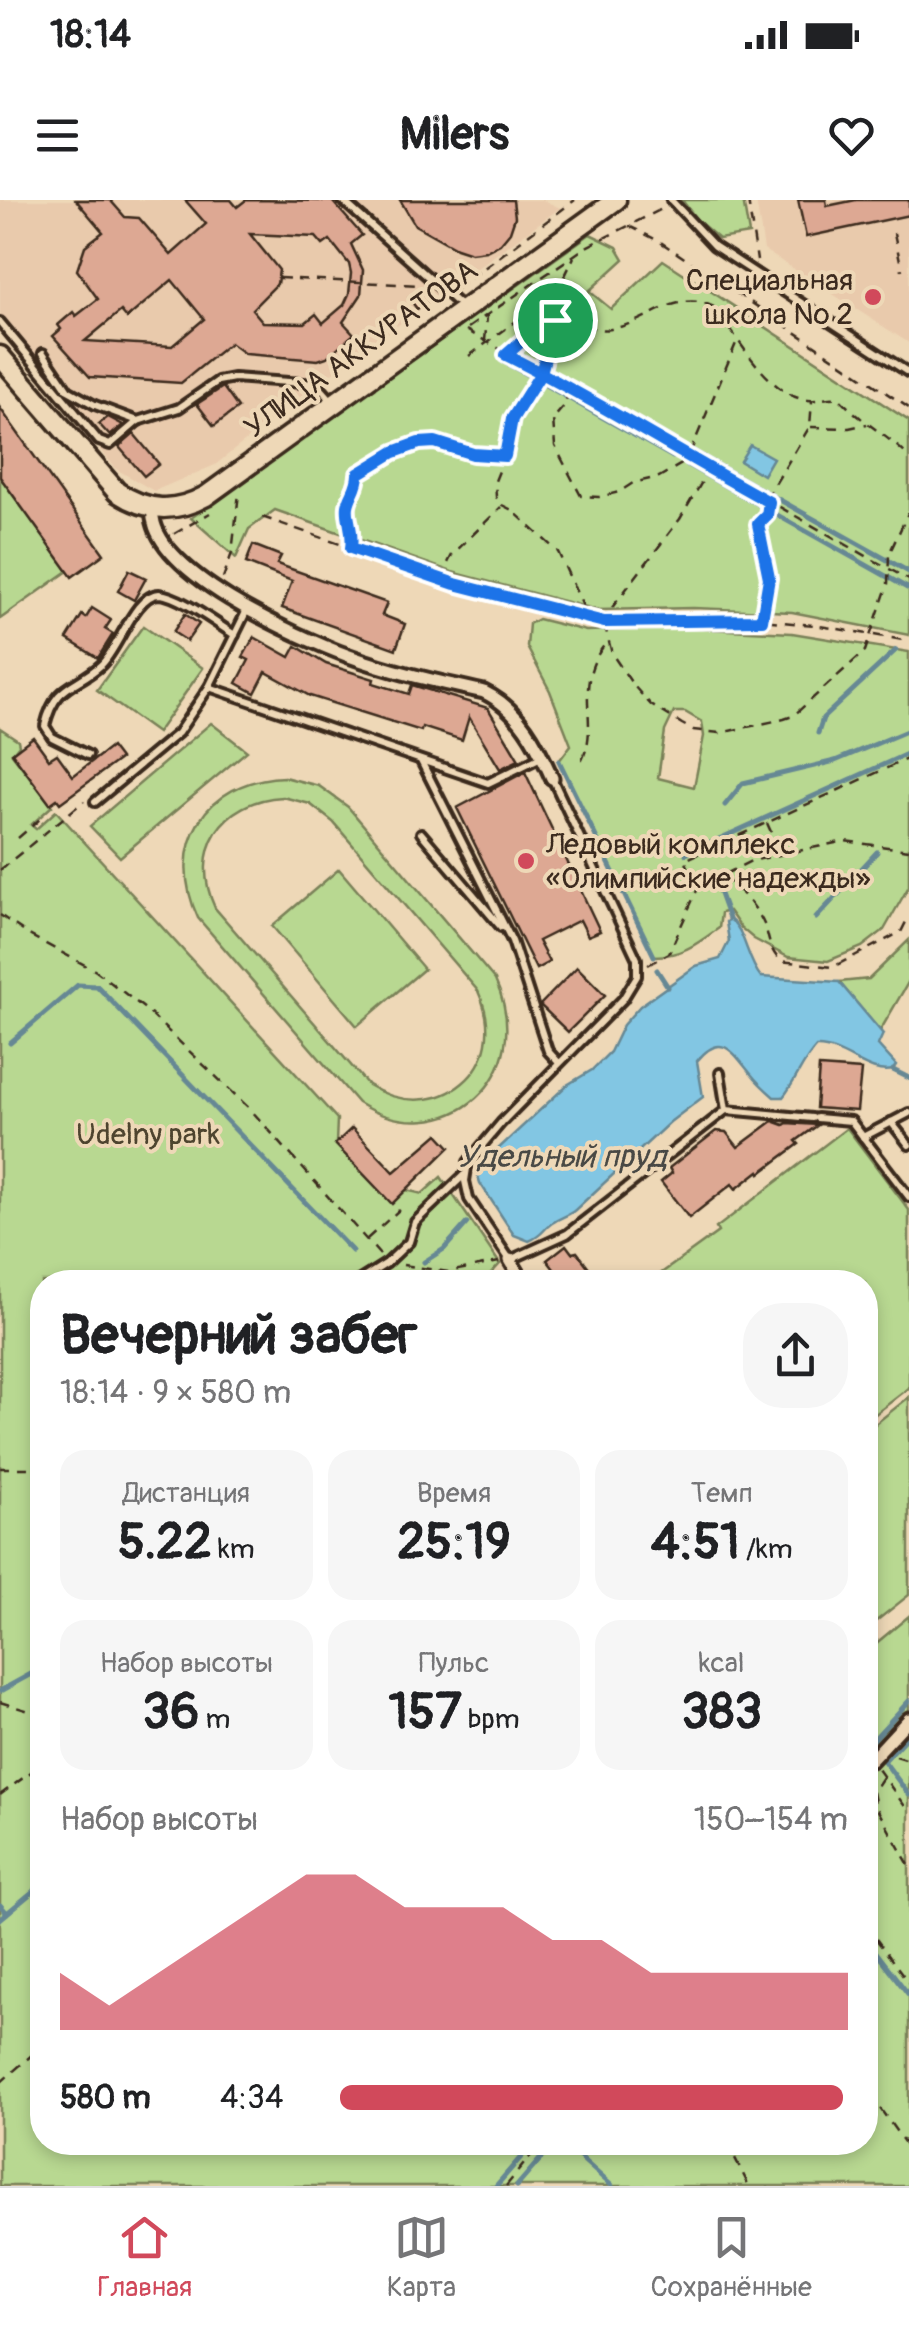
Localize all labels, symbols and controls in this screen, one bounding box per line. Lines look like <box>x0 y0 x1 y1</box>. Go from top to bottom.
text: 18:14 <box>50 11 131 59</box>
text: Milers <box>400 107 509 163</box>
icon: menu <box>30 108 85 163</box>
icon: heart <box>824 108 879 163</box>
street label: УЛИЦА АККУРАТОВА <box>237 252 485 446</box>
place label: Специальная школа № 2 <box>686 262 853 333</box>
pin <box>513 278 598 363</box>
marker: Специальная школа № 2 <box>862 286 884 308</box>
icon: arrive <box>528 293 583 348</box>
place label: Ледовый комплекс «Олимпийские надежды» <box>545 826 871 897</box>
marker: Ледовый комплекс «Олимпийские надежды» <box>515 850 537 872</box>
park label: Udelny park <box>76 1116 220 1153</box>
water label: Удельный пруд <box>458 1137 669 1177</box>
text: Вечерний забег <box>60 1301 417 1370</box>
button: share <box>743 1303 848 1408</box>
text: 18:14 · 9 × 580 m <box>60 1373 291 1413</box>
text: Дистанция <box>123 1476 250 1511</box>
text: Время <box>417 1476 491 1511</box>
text: Темп <box>691 1476 753 1511</box>
text: 5.22 <box>118 1511 212 1574</box>
text: 25:19 <box>397 1511 511 1574</box>
text: 4:51 <box>651 1511 740 1574</box>
text: km <box>212 1532 255 1567</box>
text: /km <box>740 1532 793 1567</box>
text: Набор высоты <box>100 1646 273 1681</box>
text: Пульс <box>419 1646 489 1681</box>
text: kcal <box>699 1646 744 1681</box>
text: 36 <box>142 1681 199 1744</box>
text: 157 <box>388 1681 462 1744</box>
text: 383 <box>681 1681 762 1744</box>
text: m <box>199 1702 230 1737</box>
text: bpm <box>462 1702 520 1737</box>
text: Набор высоты <box>60 1800 258 1840</box>
text: 150–154 m <box>694 1800 848 1840</box>
text: 580 m <box>60 2078 151 2118</box>
text: 4:34 <box>220 2078 284 2118</box>
tab: Главная <box>97 2210 192 2305</box>
tab: Карта <box>387 2210 456 2305</box>
tab: Сохранённые <box>650 2210 812 2305</box>

